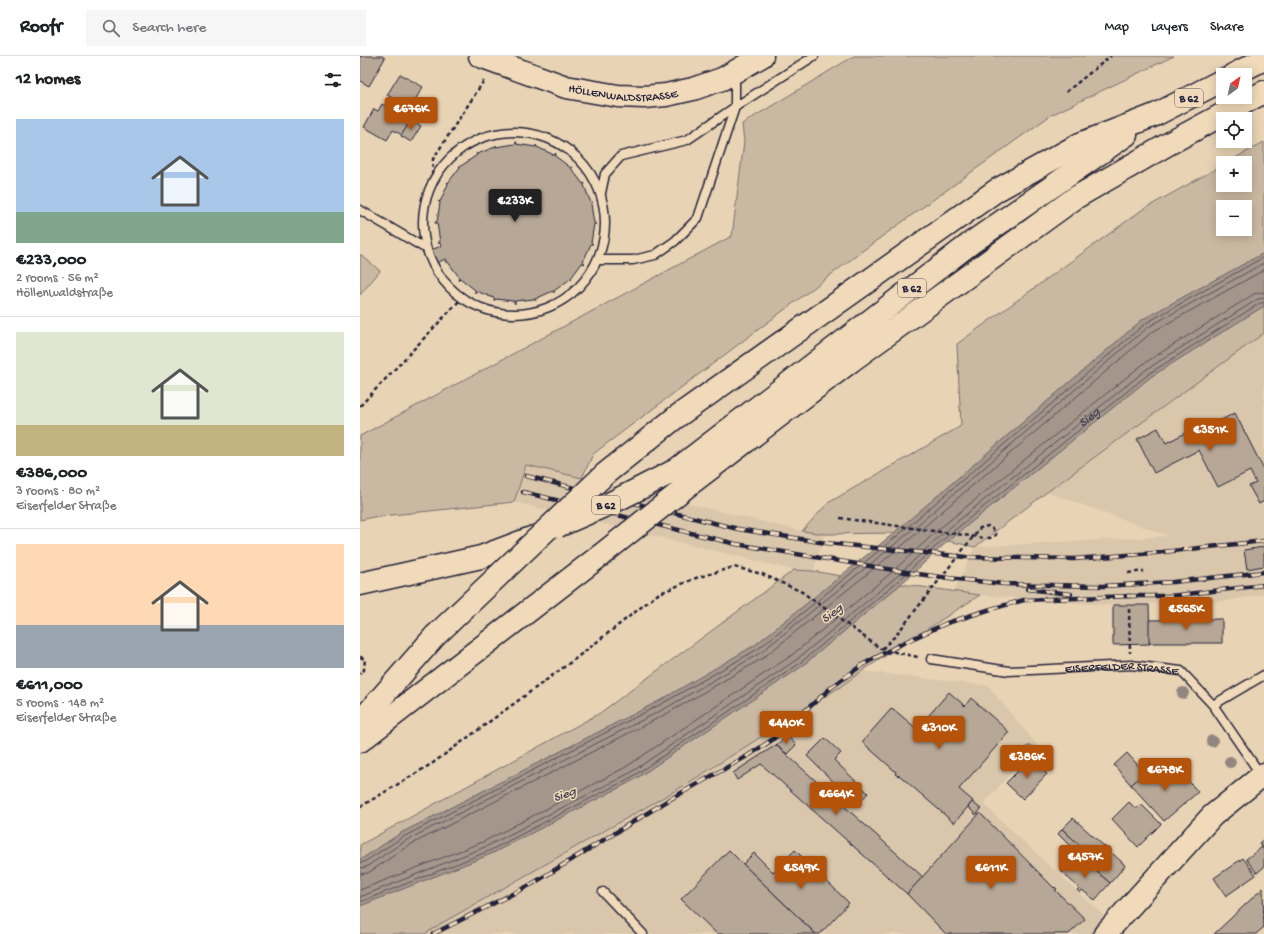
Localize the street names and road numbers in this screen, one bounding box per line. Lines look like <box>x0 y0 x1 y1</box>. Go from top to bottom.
street label: HÖLLENWALDSTRASSE <box>567 83 680 106</box>
road number: B 62 <box>1175 89 1203 107</box>
road number: B 62 <box>898 279 926 297</box>
road number: B 62 <box>592 496 620 514</box>
street label: EISERFELDER STRASSE <box>1065 660 1180 680</box>

